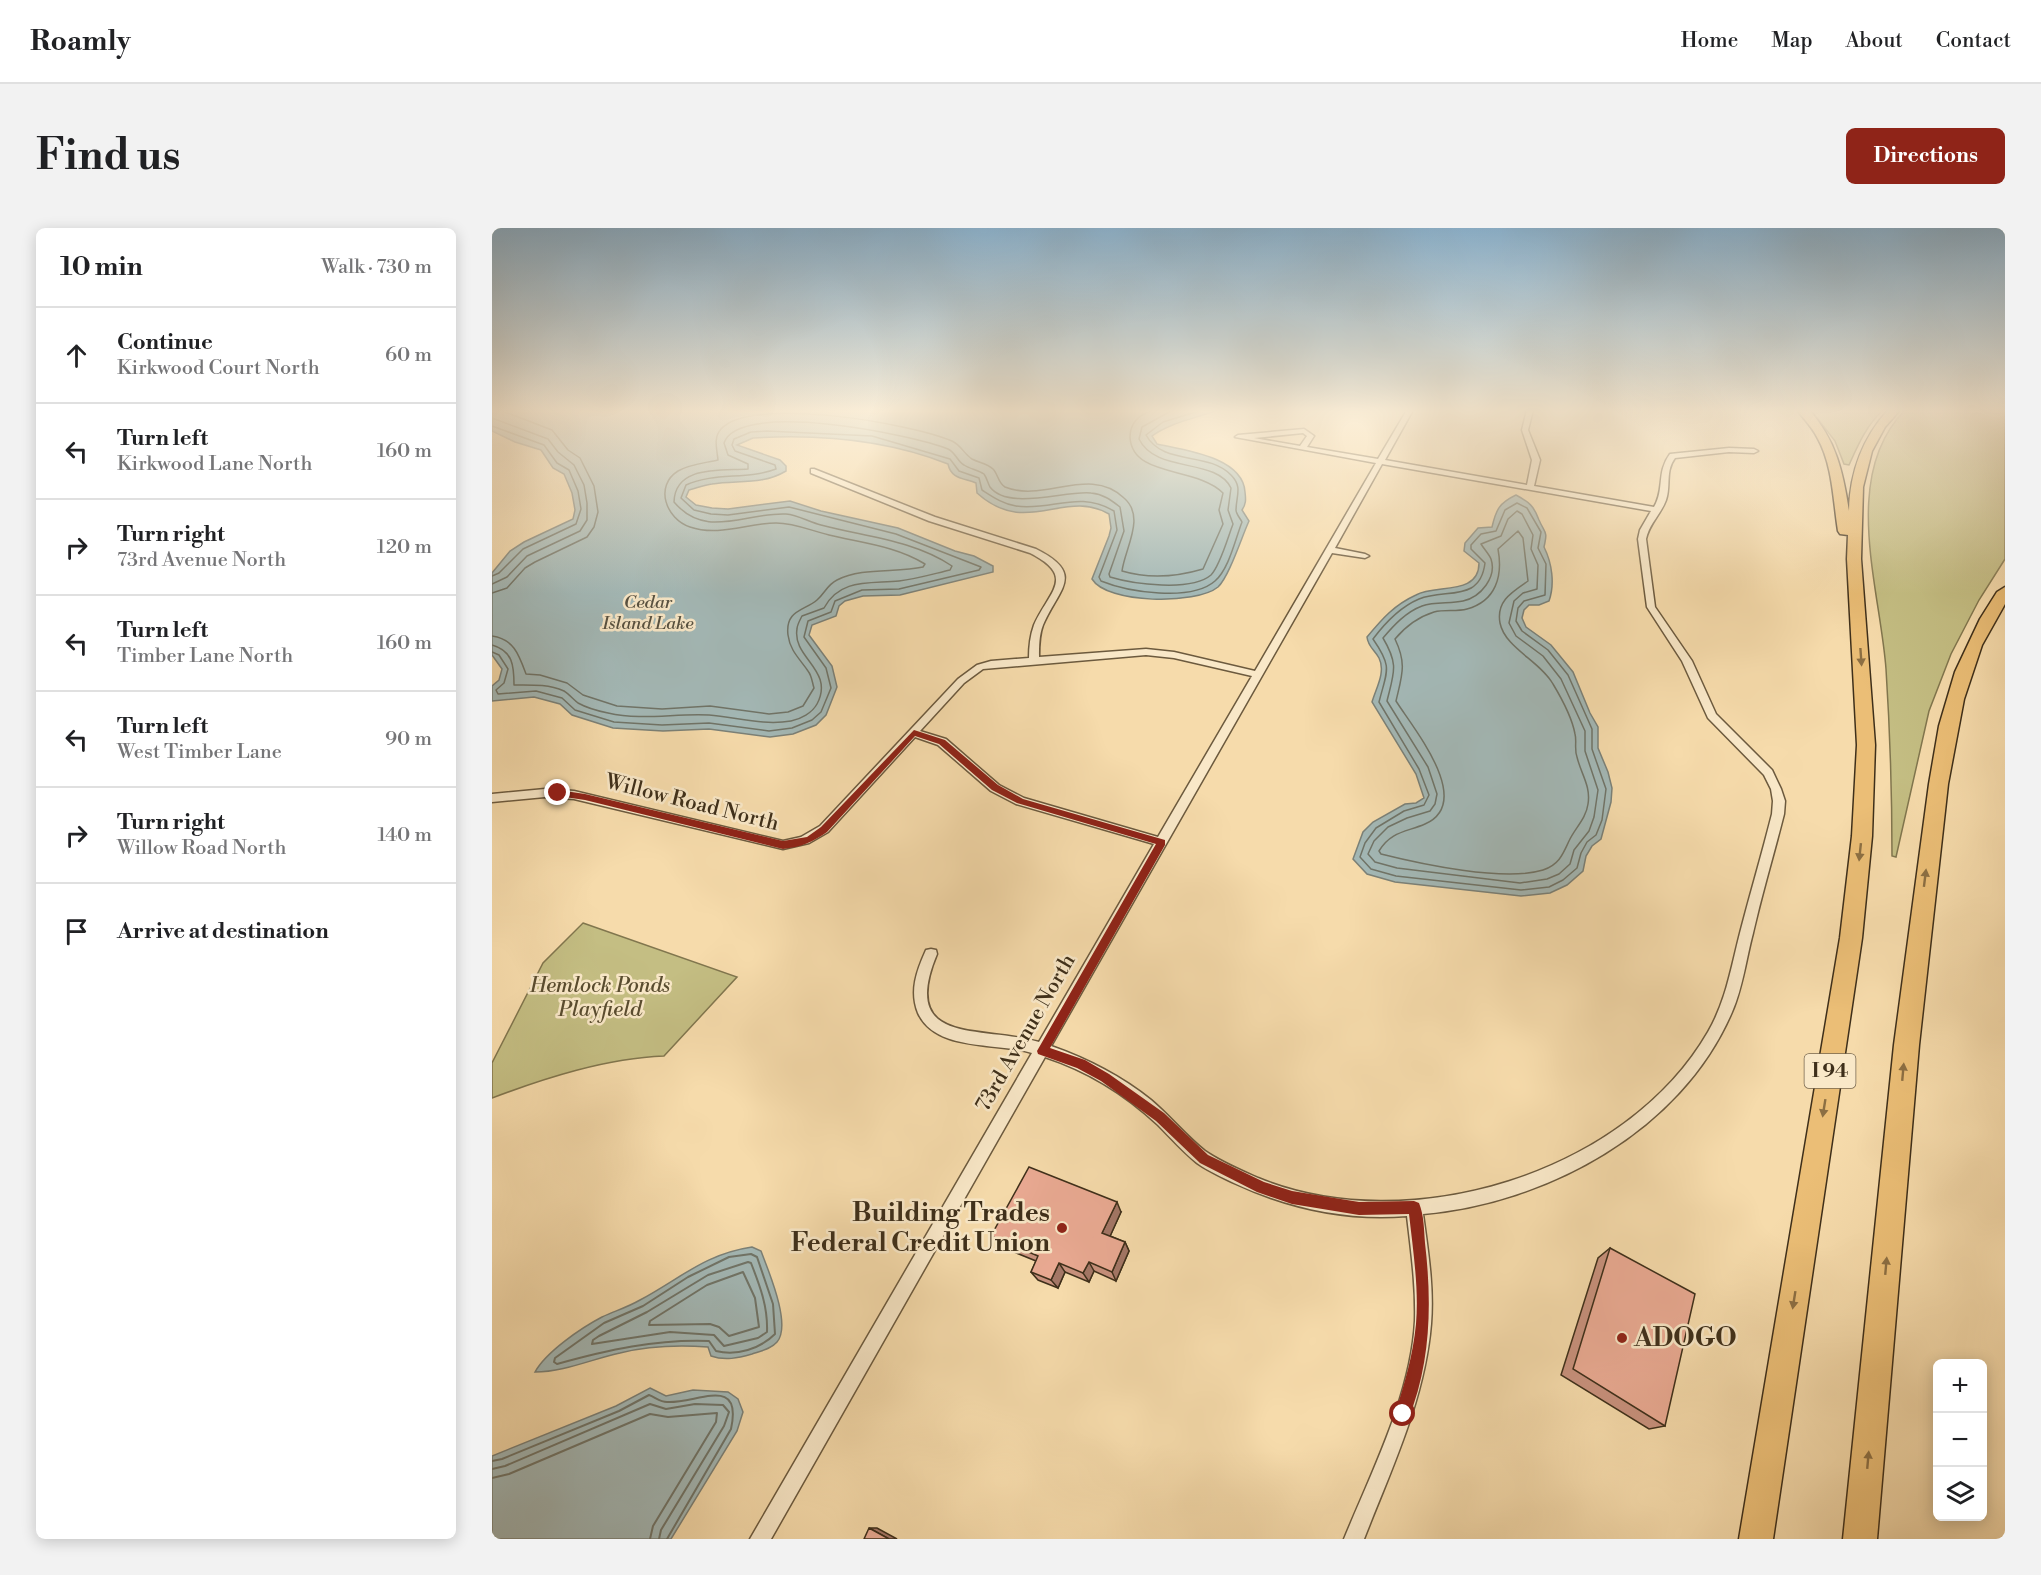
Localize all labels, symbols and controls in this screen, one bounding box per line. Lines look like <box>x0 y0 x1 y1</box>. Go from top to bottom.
text: Roamly <box>30 24 131 59</box>
text: Home <box>1681 28 1738 54</box>
text: Map <box>1771 28 1813 54</box>
text: About <box>1846 28 1903 54</box>
text: Contact <box>1936 28 2011 54</box>
button: Directions <box>1846 128 2005 184</box>
text: Find us <box>36 130 180 183</box>
text: 10 min <box>60 251 143 283</box>
text: Walk · 730 m <box>321 255 432 280</box>
text: Continue <box>117 329 213 356</box>
icon: ahead <box>60 339 93 372</box>
text: 60 m <box>385 343 432 368</box>
text: Kirkwood Court North <box>117 356 320 381</box>
text: Turn left <box>117 425 208 452</box>
icon: left <box>60 435 93 468</box>
text: 160 m <box>377 439 432 464</box>
text: Kirkwood Lane North <box>117 452 312 477</box>
text: Turn right <box>117 521 225 548</box>
icon: right <box>60 531 93 564</box>
text: 120 m <box>377 535 432 560</box>
text: 73rd Avenue North <box>117 548 286 573</box>
water label: Cedar Island Lake <box>601 591 694 635</box>
text: Turn left <box>117 617 208 644</box>
icon: left <box>60 627 93 660</box>
text: 160 m <box>377 631 432 656</box>
text: Timber Lane North <box>117 644 293 669</box>
one-way arrow <box>1856 648 1866 667</box>
text: Turn left <box>117 713 208 740</box>
icon: left <box>60 723 93 756</box>
text: 90 m <box>385 727 432 752</box>
text: West Timber Lane <box>117 740 282 765</box>
street label: Willow Road North <box>602 769 782 837</box>
route end <box>544 779 570 805</box>
text: Turn right <box>117 809 225 836</box>
icon: right <box>60 819 93 852</box>
text: 140 m <box>377 823 432 848</box>
text: Willow Road North <box>117 836 286 861</box>
one-way arrow <box>1855 843 1865 862</box>
one-way arrow <box>1920 869 1929 888</box>
icon: arrive <box>60 915 93 948</box>
text: Arrive at destination <box>117 918 329 945</box>
street label: 73rd Avenue North <box>970 949 1082 1116</box>
park label: Hemlock Ponds Playfield <box>529 973 670 1023</box>
road number: I 94 <box>1804 1054 1856 1088</box>
one-way arrow <box>1898 1063 1908 1082</box>
one-way arrow <box>1820 1098 1829 1117</box>
place label: Building Trades Federal Credit Union <box>791 1197 1050 1259</box>
marker: Building Trades Federal Credit Union <box>1055 1221 1069 1235</box>
one-way arrow <box>1881 1257 1891 1276</box>
one-way arrow <box>1789 1291 1798 1310</box>
place label: ADOGO <box>1633 1322 1737 1354</box>
marker: ADOGO <box>1615 1331 1629 1345</box>
map controls <box>1933 1359 1987 1521</box>
button: + <box>1933 1359 1987 1413</box>
route start <box>1389 1400 1415 1426</box>
button: − <box>1933 1413 1987 1467</box>
one-way arrow <box>1863 1451 1873 1470</box>
button: layers <box>1933 1467 1987 1521</box>

